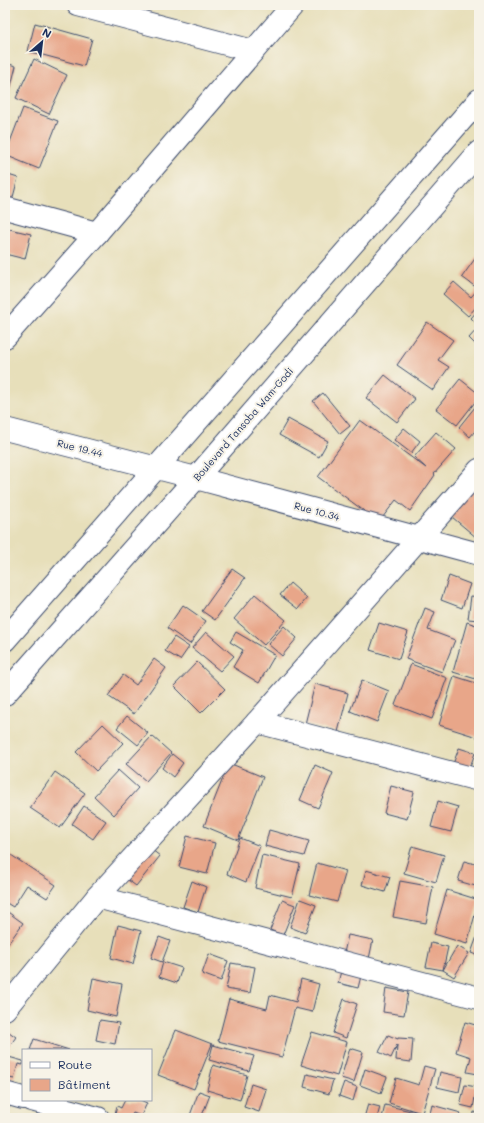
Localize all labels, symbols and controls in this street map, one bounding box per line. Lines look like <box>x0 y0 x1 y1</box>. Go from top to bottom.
north arrow <box>22 22 62 62</box>
text: N <box>40 24 54 41</box>
street label: Boulevard Tansoba Wam-Godi <box>190 364 296 484</box>
street label: Rue 19.44 <box>56 436 104 460</box>
street label: Rue 10.34 <box>293 498 341 524</box>
legend <box>22 1049 152 1101</box>
text: Route <box>58 1056 92 1072</box>
text: Bâtiment <box>58 1076 111 1092</box>

